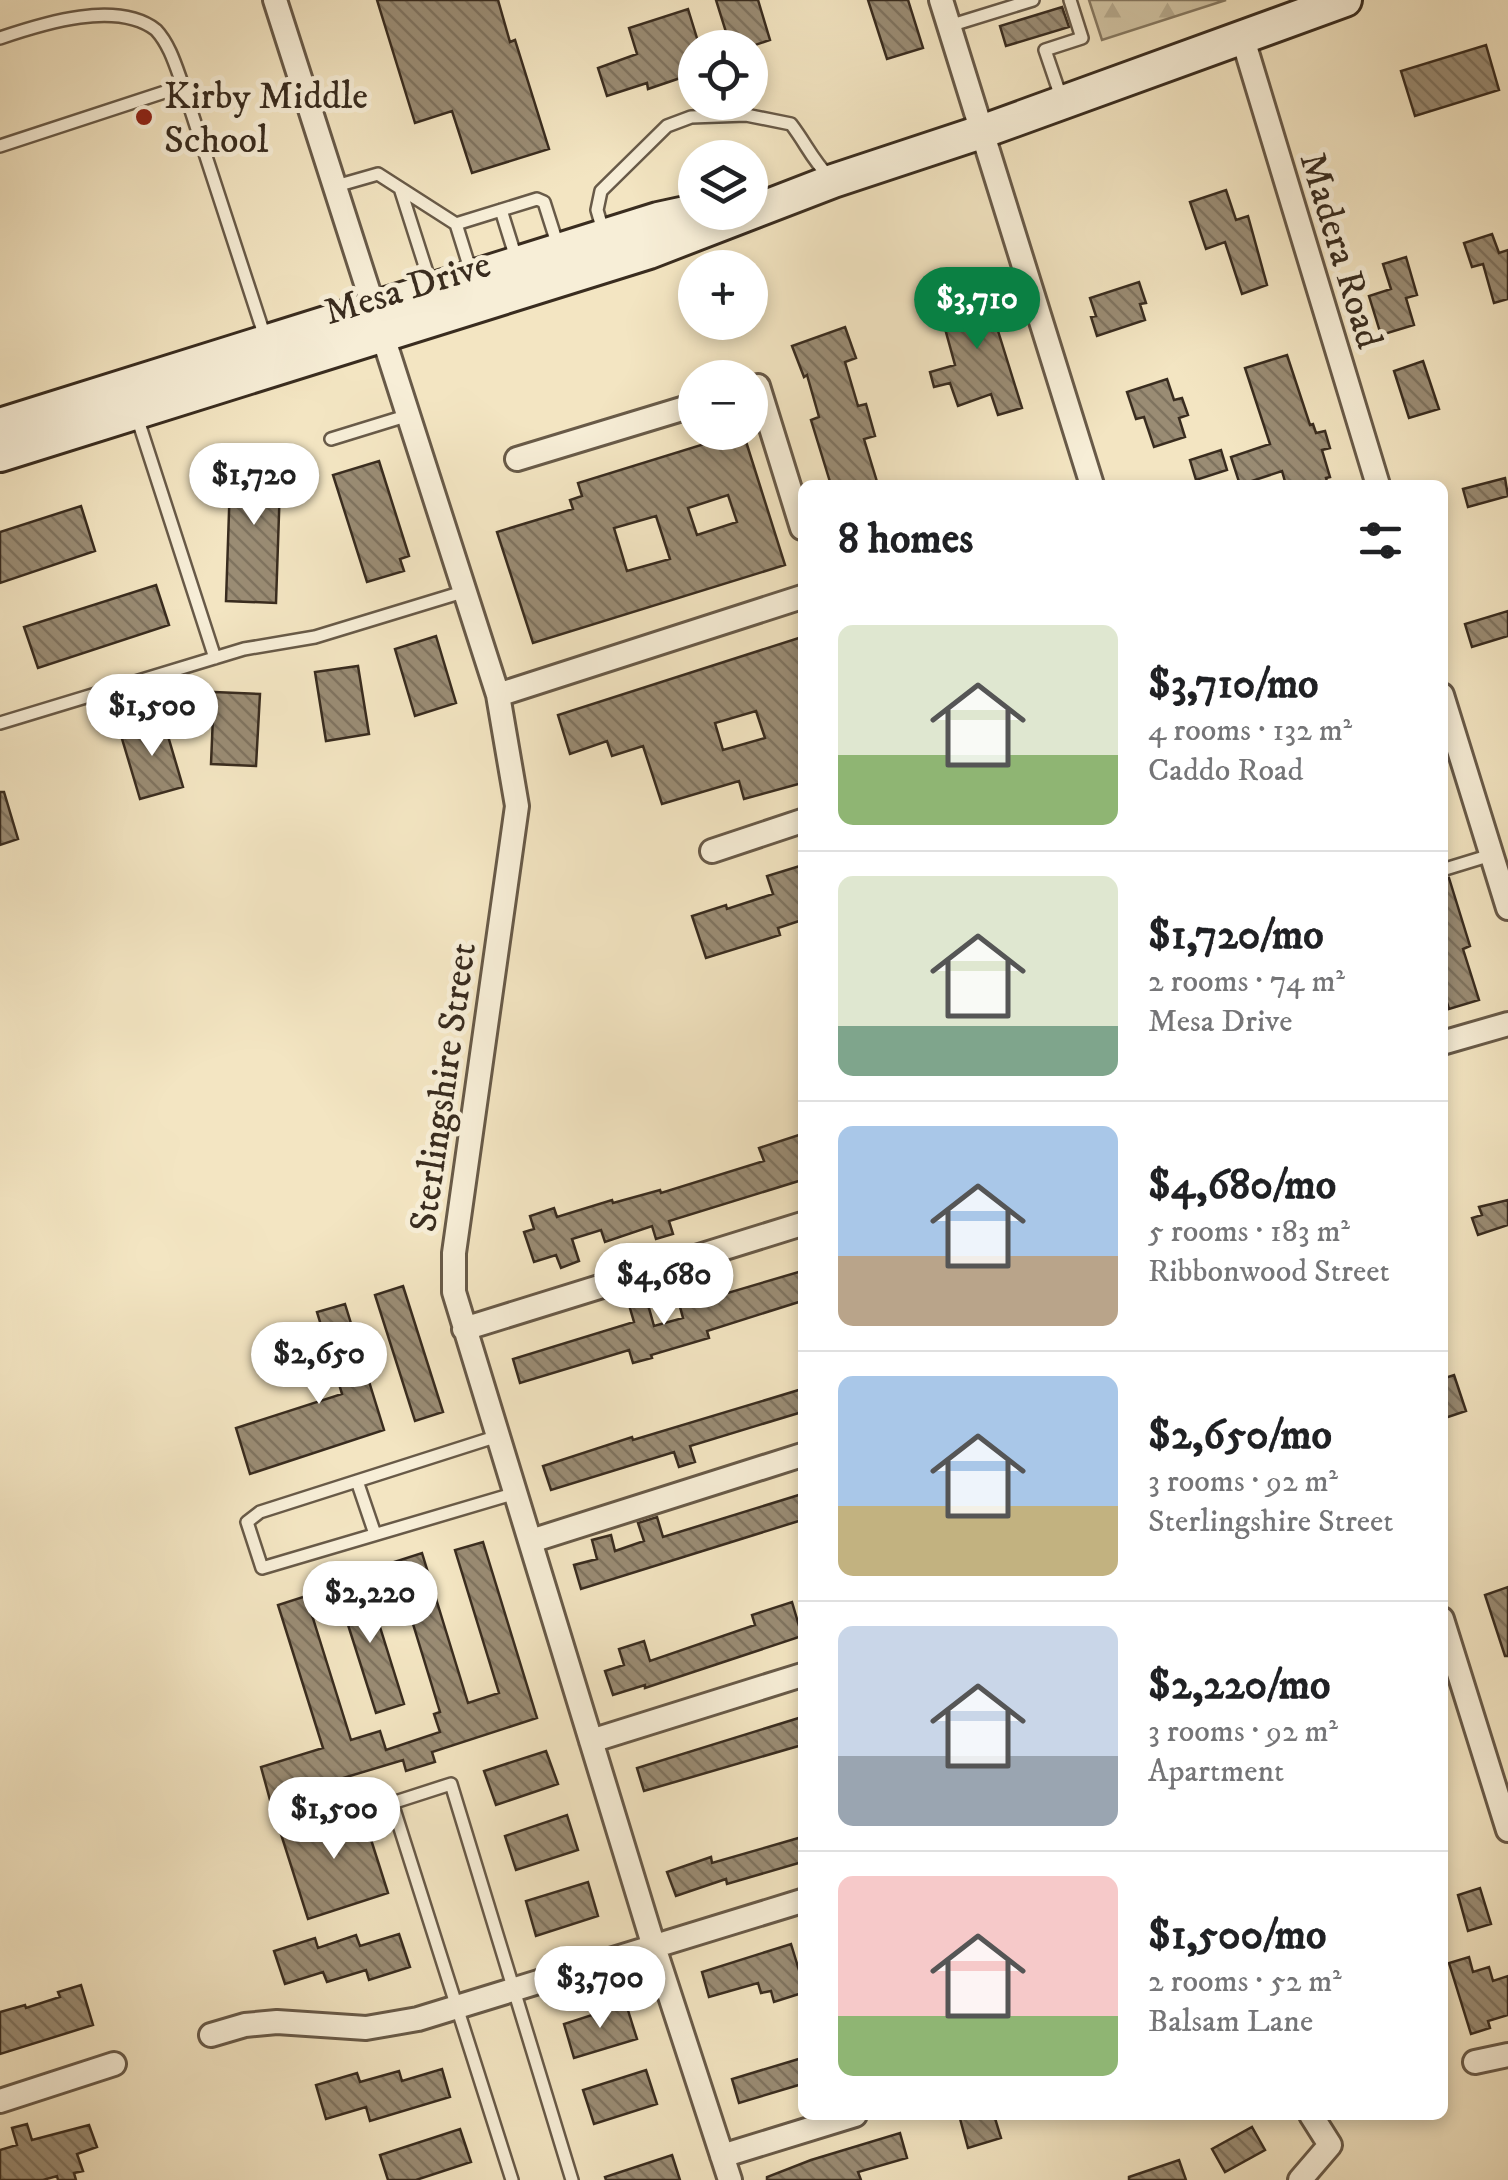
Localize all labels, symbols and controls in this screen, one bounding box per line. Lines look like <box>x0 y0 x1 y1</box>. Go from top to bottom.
map controls <box>678 30 768 450</box>
button: locate <box>678 30 768 120</box>
place label: Kirby Middle School <box>164 73 368 165</box>
marker: Kirby Middle School <box>133 106 155 128</box>
button: layers <box>678 140 768 230</box>
street label: Madera Road <box>1288 147 1393 355</box>
street label: Mesa Drive <box>319 241 497 337</box>
button: + <box>678 250 768 340</box>
pin: $3,710 <box>896 267 1058 352</box>
text: $3,710 <box>936 279 1018 319</box>
button: − <box>678 360 768 450</box>
pin: $1,720 <box>173 443 335 528</box>
text: $1,720 <box>211 455 297 495</box>
icon: filters <box>1353 513 1408 568</box>
text: 8 homes <box>838 514 973 566</box>
text: $3,710/mo <box>1148 659 1319 711</box>
icon: home <box>918 665 1038 785</box>
pin: $1,500 <box>71 674 233 759</box>
text: $1,500 <box>108 686 196 726</box>
text: 4 rooms · 132 m² <box>1148 711 1352 751</box>
text: Caddo Road <box>1148 751 1304 791</box>
text: $1,720/mo <box>1148 910 1324 962</box>
icon: home <box>918 916 1038 1036</box>
street label: Sterlingshire Street <box>400 940 488 1235</box>
text: 2 rooms · 74 m² <box>1148 962 1345 1002</box>
text: Mesa Drive <box>1148 1002 1292 1042</box>
text: $4,680/mo <box>1148 1160 1336 1212</box>
icon: home <box>918 1166 1038 1286</box>
text: 5 rooms · 183 m² <box>1148 1212 1350 1252</box>
pin: $4,680 <box>583 1243 745 1328</box>
text: Ribbonwood Street <box>1148 1252 1390 1292</box>
text: $4,680 <box>616 1255 712 1295</box>
pin: $2,650 <box>238 1322 400 1407</box>
text: $2,650 <box>273 1334 365 1374</box>
text: $2,650/mo <box>1148 1410 1332 1462</box>
icon: home <box>918 1416 1038 1536</box>
text: 3 rooms · 92 m² <box>1148 1462 1338 1502</box>
text: Sterlingshire Street <box>1148 1502 1394 1542</box>
pin: $2,220 <box>289 1561 451 1646</box>
text: $2,220 <box>325 1573 415 1613</box>
text: $2,220/mo <box>1148 1660 1330 1712</box>
icon: home <box>918 1666 1038 1786</box>
text: 3 rooms · 92 m² <box>1148 1712 1338 1752</box>
text: Apartment <box>1148 1752 1284 1792</box>
pin: $1,500 <box>253 1777 415 1862</box>
text: $1,500 <box>290 1789 378 1829</box>
text: $1,500/mo <box>1148 1910 1326 1962</box>
icon: home <box>918 1916 1038 2036</box>
pin: $3,700 <box>519 1946 681 2031</box>
text: $3,700 <box>556 1958 644 1998</box>
text: 2 rooms · 52 m² <box>1148 1962 1342 2002</box>
text: Balsam Lane <box>1148 2002 1313 2042</box>

